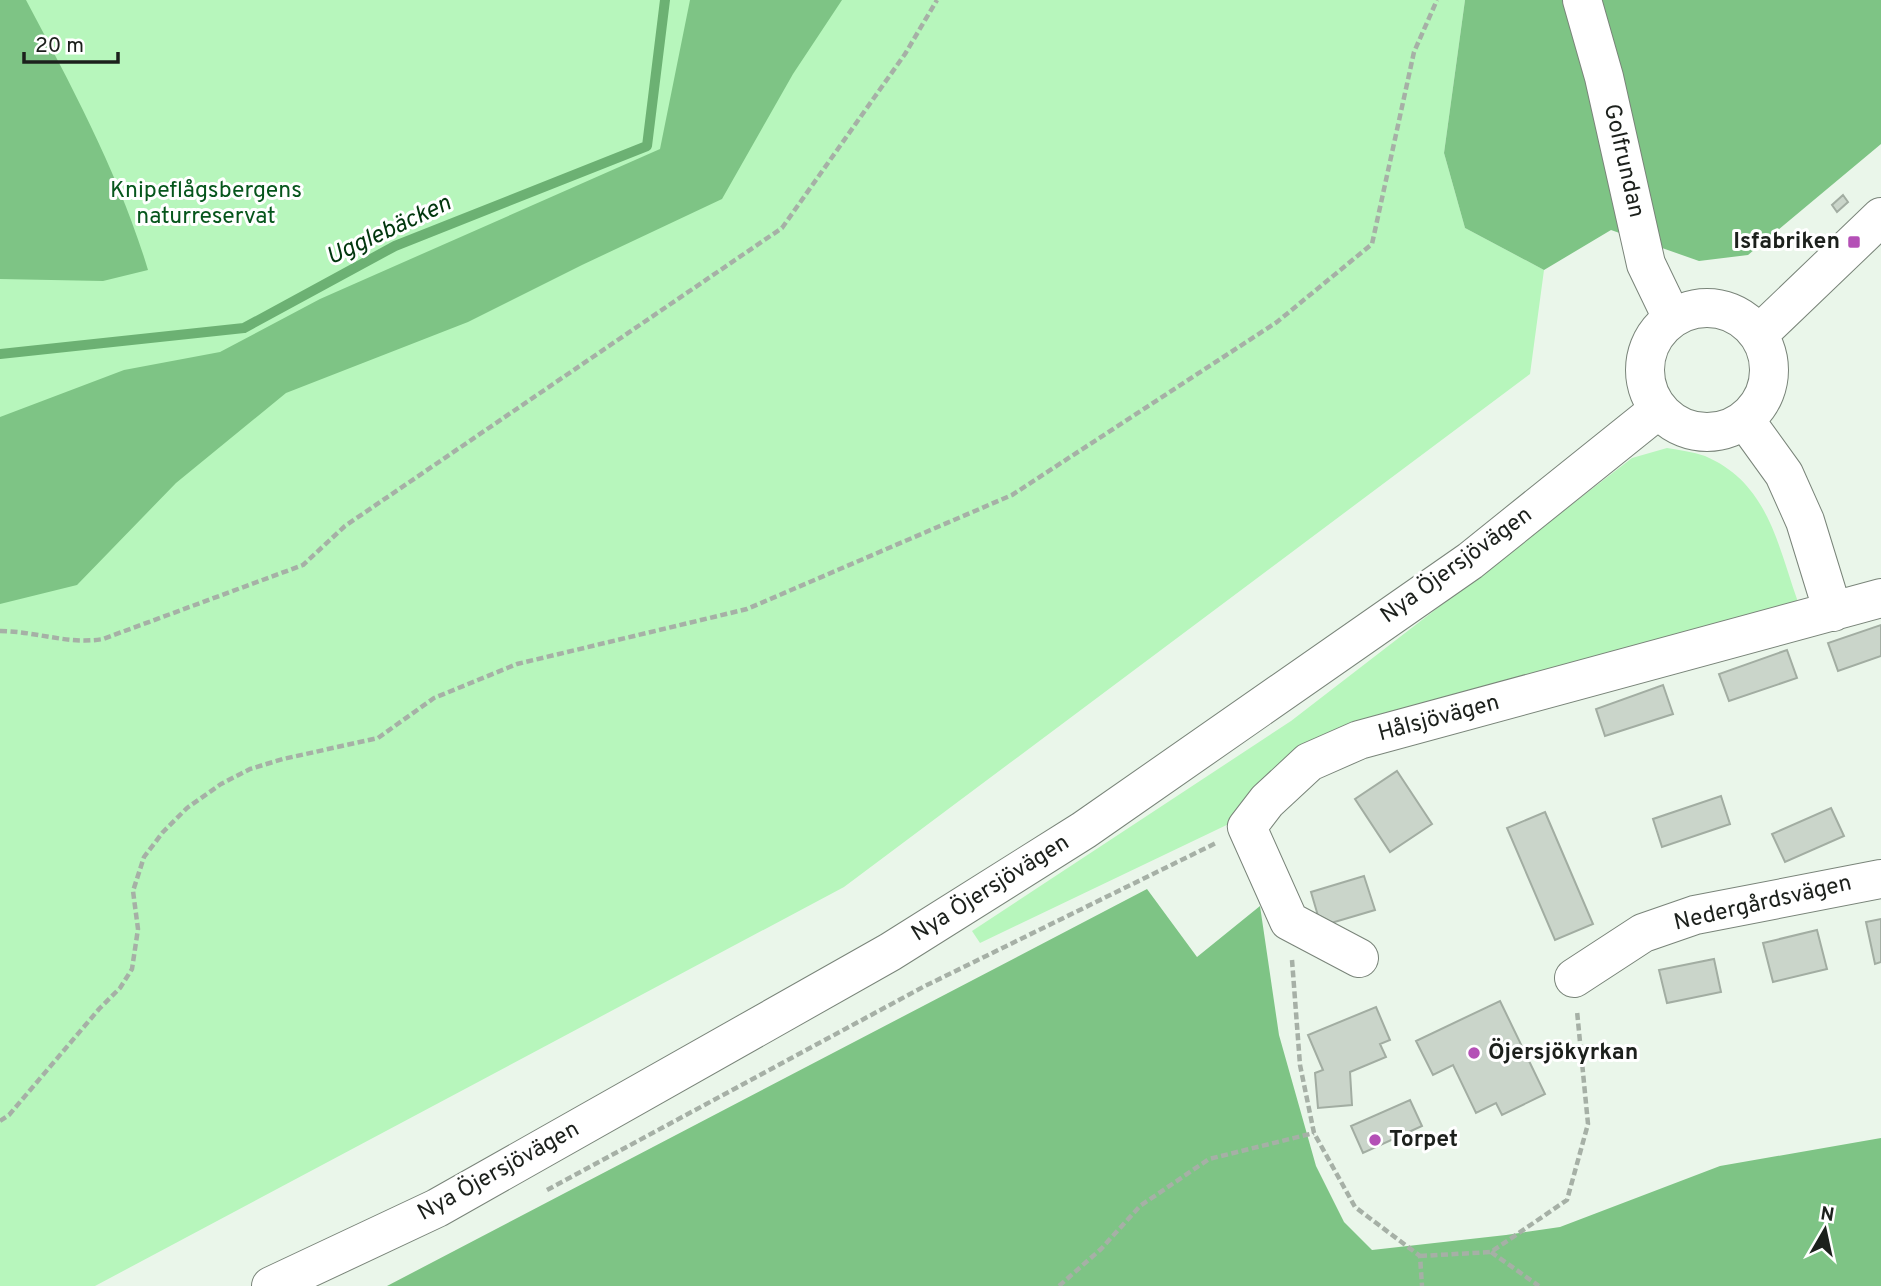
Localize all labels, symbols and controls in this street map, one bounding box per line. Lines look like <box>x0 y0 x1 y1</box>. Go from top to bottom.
scale bar <box>24 21 119 65</box>
text: 20 m <box>35 33 84 60</box>
street label: Golfrundan <box>1596 101 1650 221</box>
park label: Knipeflågsbergens naturreservat <box>110 177 302 232</box>
water label: Ugglebäcken <box>322 189 456 273</box>
place label: Isfabriken <box>1733 228 1840 257</box>
marker: Isfabriken <box>1846 234 1862 250</box>
street label: Nya Öjersjövägen <box>1375 500 1539 631</box>
street label: Hålsjövägen <box>1375 689 1503 749</box>
street label: Nya Öjersjövägen <box>906 828 1075 949</box>
street label: Nedergårdsvägen <box>1671 869 1855 939</box>
place label: Öjersjökyrkan <box>1488 1037 1638 1068</box>
marker: Öjersjökyrkan <box>1466 1045 1482 1061</box>
street label: Nya Öjersjövägen <box>413 1115 585 1228</box>
place label: Torpet <box>1389 1126 1458 1155</box>
marker: Torpet <box>1367 1132 1383 1148</box>
north arrow <box>1790 1195 1860 1265</box>
text: N <box>1819 1202 1836 1228</box>

